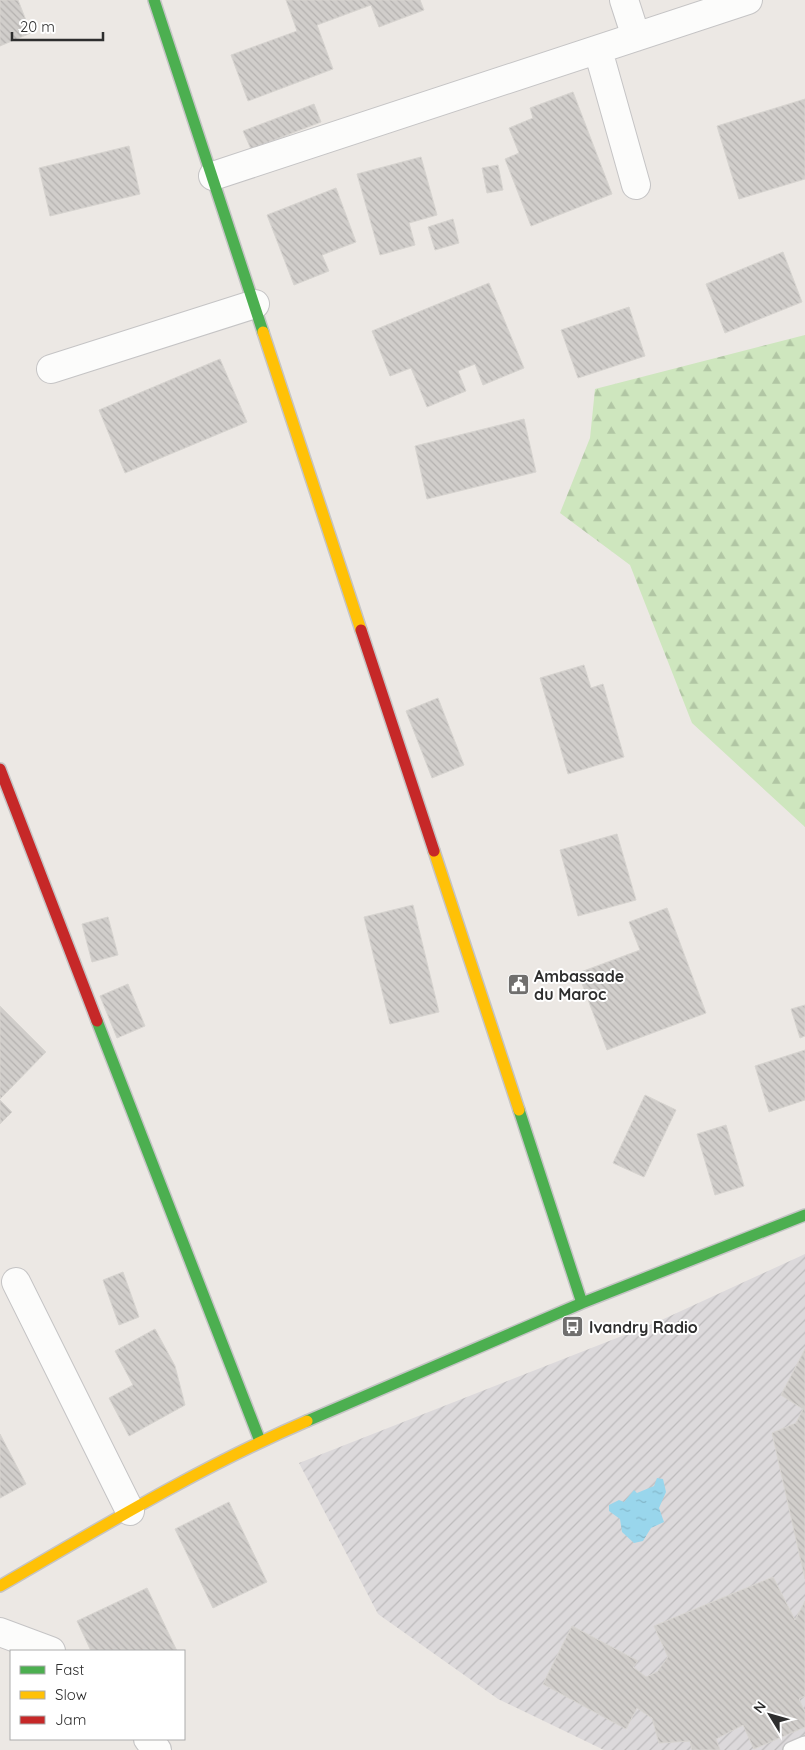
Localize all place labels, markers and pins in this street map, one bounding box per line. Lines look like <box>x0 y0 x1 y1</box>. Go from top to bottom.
place label: Ambassade du Maroc <box>534 966 624 1004</box>
public building icon: Ambassade du Maroc <box>506 973 530 997</box>
bus stop icon: Ivandry Radio <box>561 1315 585 1339</box>
place label: Ivandry Radio <box>589 1317 698 1337</box>

